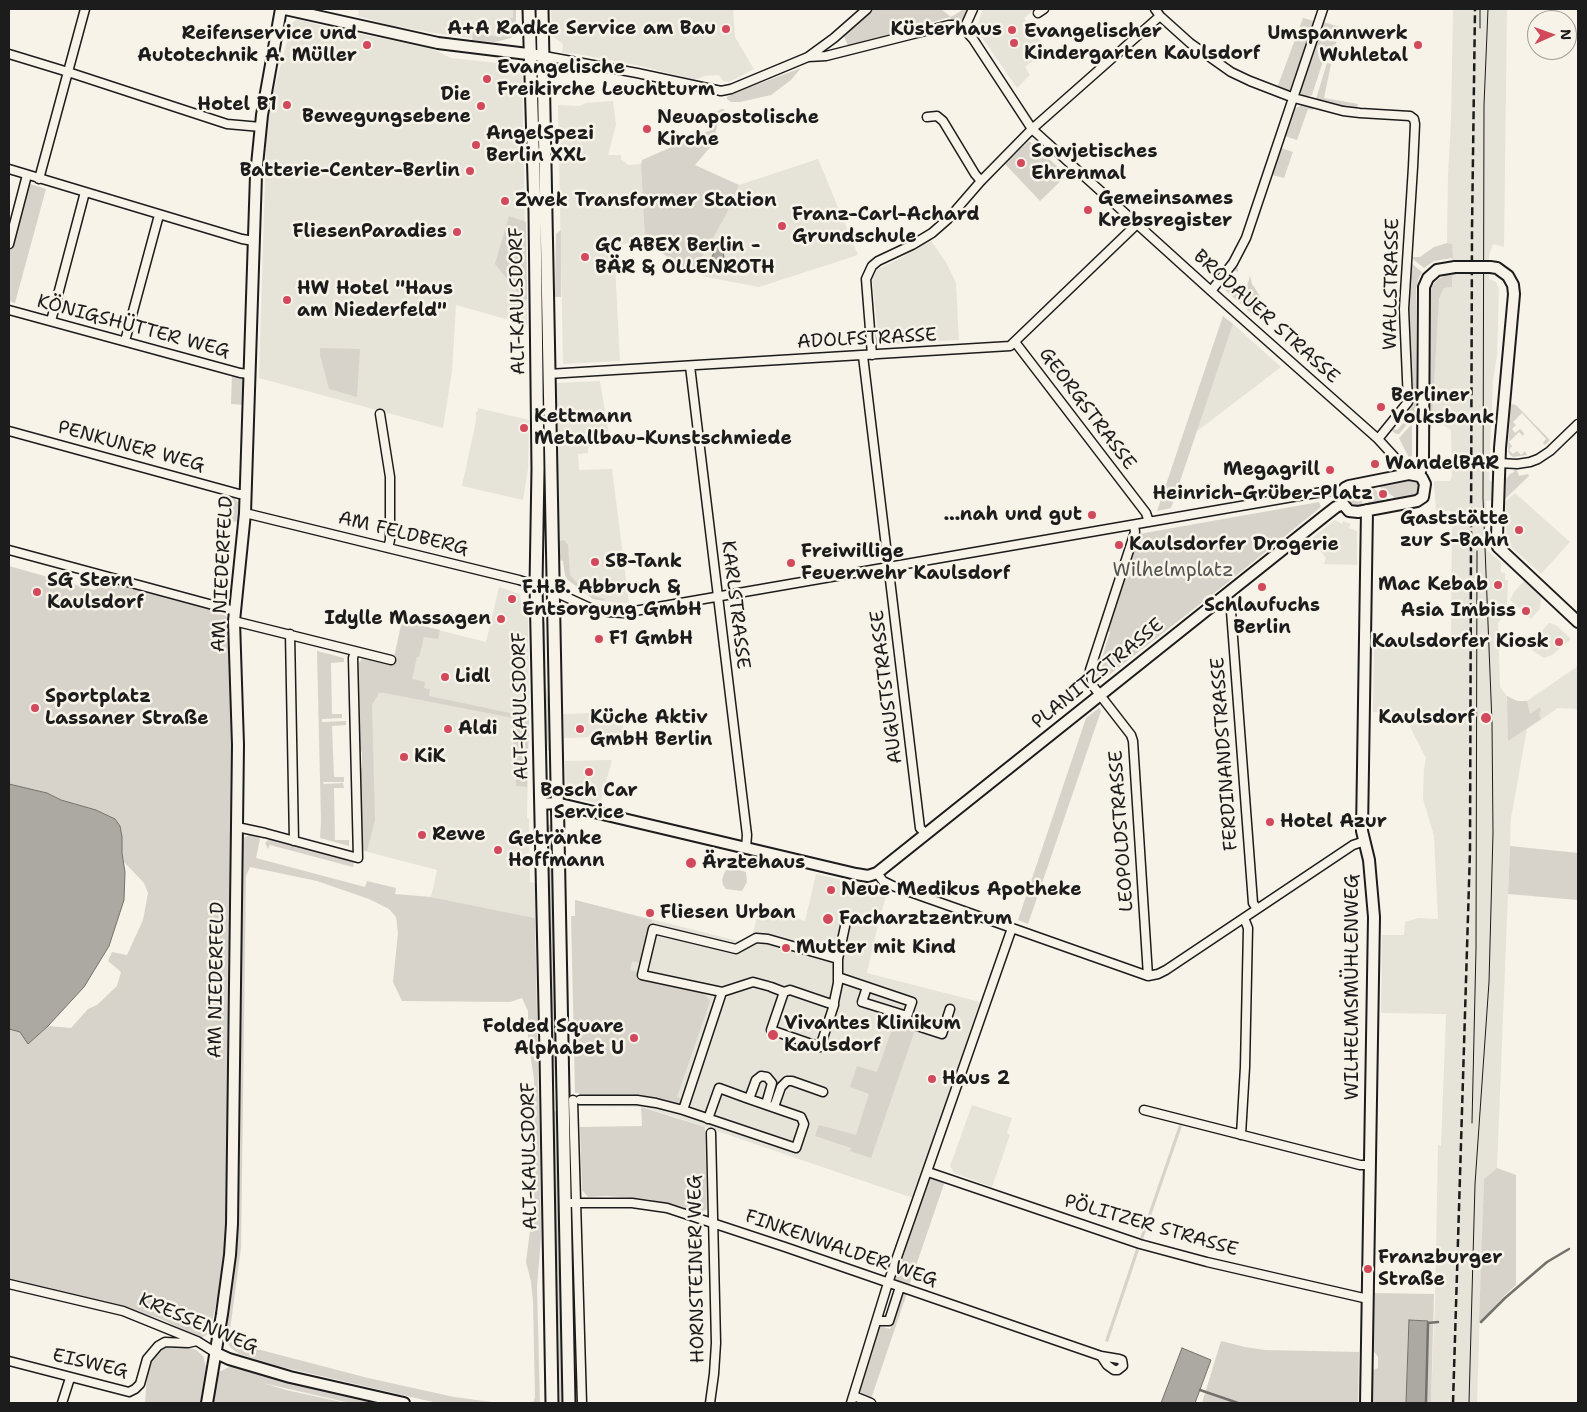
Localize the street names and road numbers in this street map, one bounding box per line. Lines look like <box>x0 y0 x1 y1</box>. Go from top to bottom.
street label: WALLSTRASSE <box>1379 218 1405 350</box>
street label: ALT-KAULSDORF <box>505 227 531 375</box>
street label: BRODAUER STRASSE <box>1188 245 1344 389</box>
street label: KÖNIGSHÜTTER WEG <box>34 290 232 364</box>
street label: ADOLFSTRASSE <box>796 324 938 354</box>
street label: GEORGSTRASSE <box>1034 343 1140 475</box>
street label: PENKUNER WEG <box>55 416 207 478</box>
street label: AM NIEDERFELD <box>208 495 238 653</box>
street label: AM FELDBERG <box>336 507 470 561</box>
street label: KARLSTRASSE <box>716 539 754 671</box>
street label: AUGUSTSTRASSE <box>866 609 908 765</box>
street label: PLANITZSTRASSE <box>1027 614 1169 734</box>
street label: ALT-KAULSDORF <box>508 632 534 780</box>
street label: FERDINANDSTRASSE <box>1207 656 1243 852</box>
street label: LEOPOLDSTRASSE <box>1105 749 1139 913</box>
street label: WILHELMSMÜHLENWEG <box>1342 874 1364 1100</box>
street label: AM NIEDERFELD <box>204 901 230 1059</box>
street label: ALT-KAULSDORF <box>517 1082 543 1230</box>
street label: HORNSTEINER WEG <box>684 1174 710 1364</box>
street label: PÖLITZER STRASSE <box>1061 1190 1241 1262</box>
street label: FINKENWALDER WEG <box>742 1205 940 1293</box>
street label: KRESSENWEG <box>135 1289 261 1359</box>
street label: EISWEG <box>50 1344 130 1384</box>

